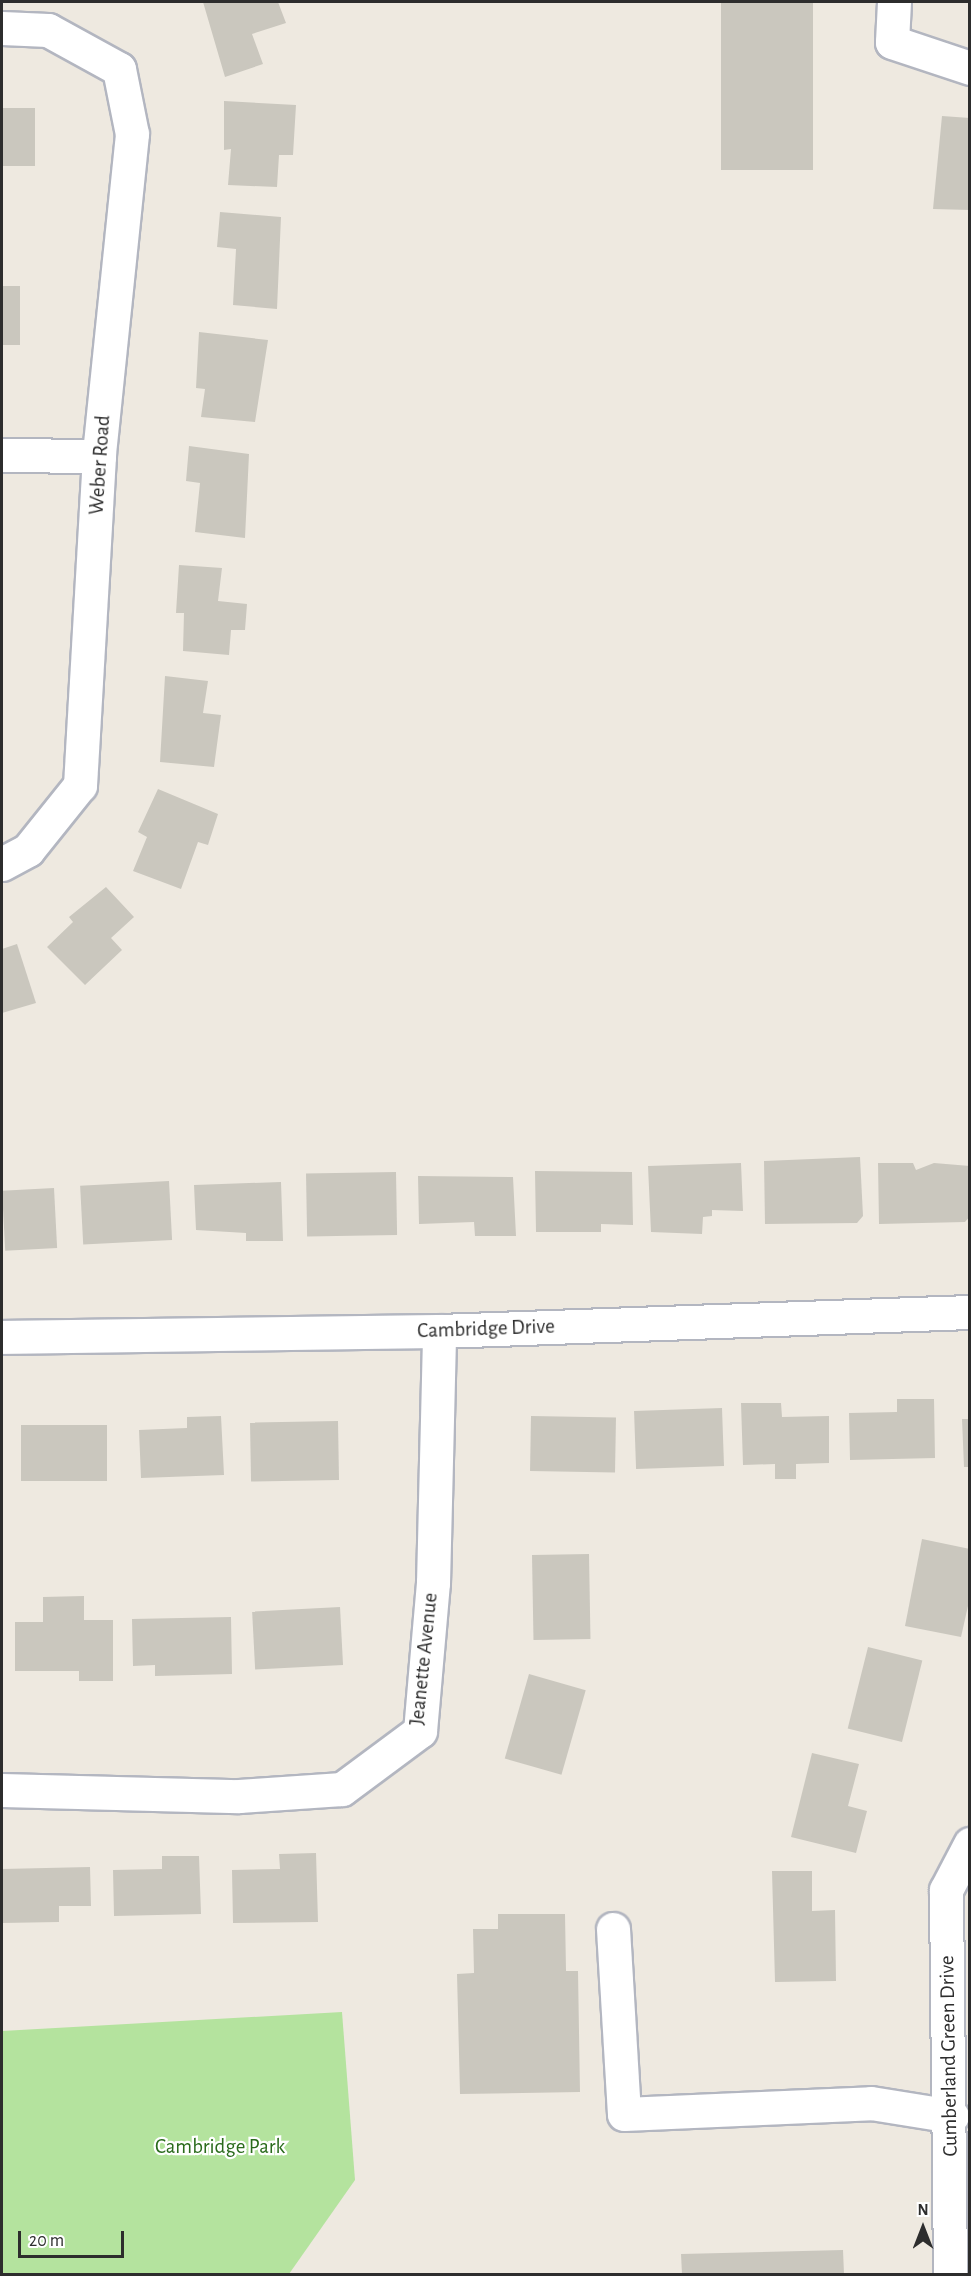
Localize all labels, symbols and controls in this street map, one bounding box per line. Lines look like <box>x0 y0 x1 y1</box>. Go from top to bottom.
street label: Weber Road <box>84 414 116 516</box>
street label: Cambridge Drive <box>417 1314 555 1344</box>
street label: Jeanette Avenue <box>405 1591 443 1727</box>
street label: Cumberland Green Drive <box>935 1955 963 2157</box>
park label: Cambridge Park <box>155 2134 285 2160</box>
north arrow <box>893 2198 953 2258</box>
text: N <box>917 2202 929 2218</box>
scale bar <box>21 2219 128 2257</box>
text: 20 m <box>29 2232 64 2250</box>

